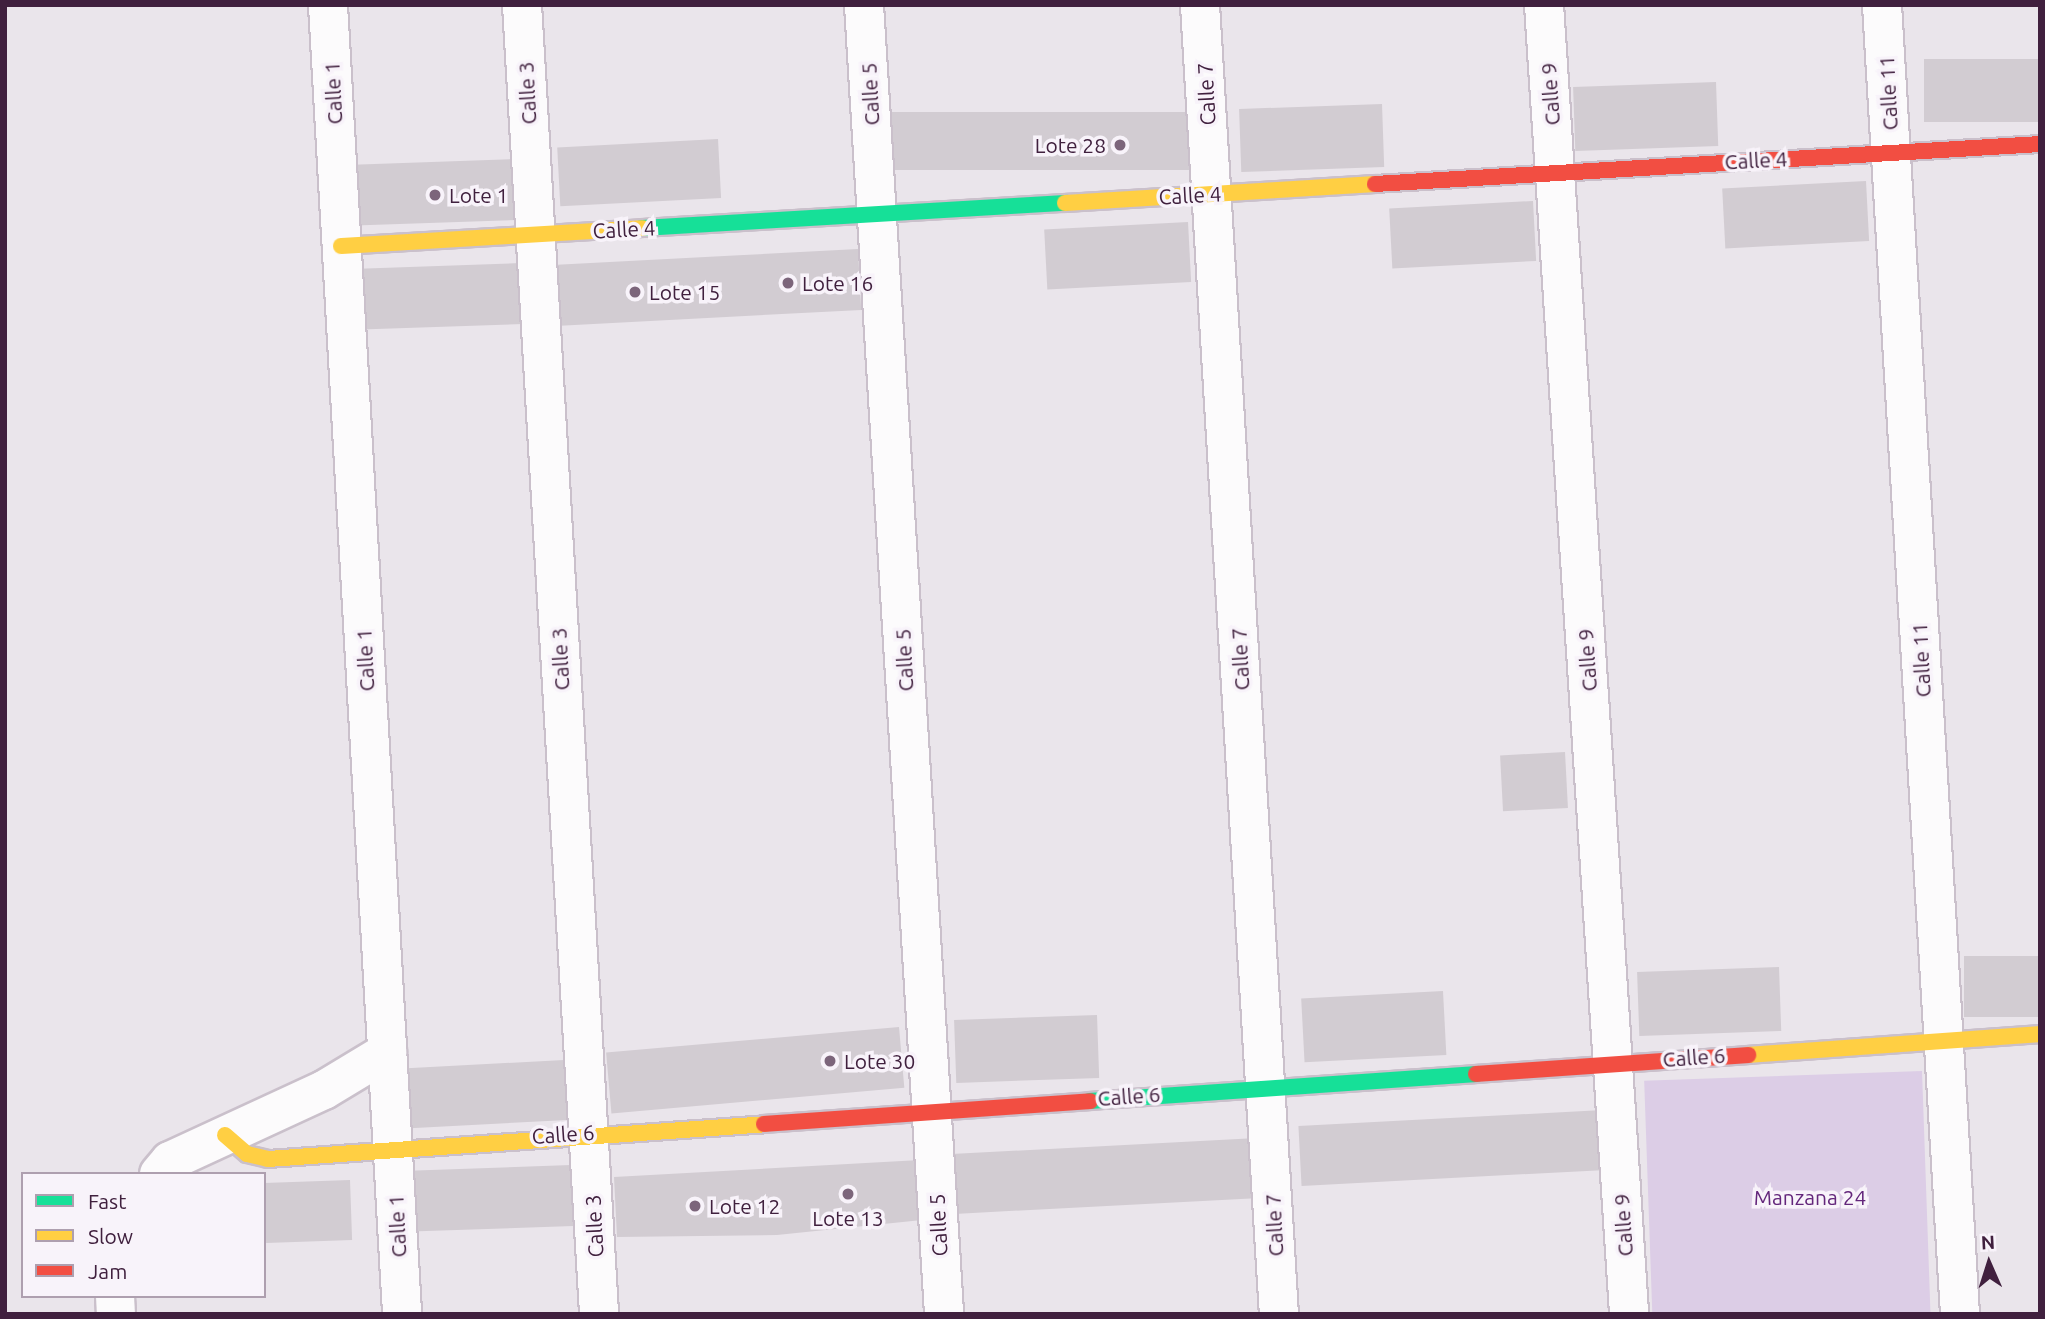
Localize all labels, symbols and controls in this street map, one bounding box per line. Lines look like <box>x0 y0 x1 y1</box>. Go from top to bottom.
street label: Calle 11 <box>1873 55 1903 131</box>
street label: Calle 1 <box>319 61 347 125</box>
street label: Calle 3 <box>513 61 541 125</box>
street label: Calle 5 <box>856 62 884 126</box>
street label: Calle 7 <box>1192 62 1220 126</box>
street label: Calle 9 <box>1535 62 1565 126</box>
place label: Lote 28 <box>1035 132 1106 158</box>
marker: Lote 28 <box>1112 137 1128 153</box>
street label: Calle 4 <box>1724 146 1788 174</box>
street label: Calle 4 <box>1158 181 1222 209</box>
place label: Lote 1 <box>449 182 508 208</box>
marker: Lote 1 <box>427 187 443 203</box>
street label: Calle 4 <box>592 215 656 243</box>
place label: Lote 16 <box>802 270 873 296</box>
marker: Lote 16 <box>780 275 796 291</box>
place label: Lote 15 <box>649 279 720 305</box>
marker: Lote 15 <box>627 284 643 300</box>
street label: Calle 11 <box>1906 622 1936 698</box>
street label: Calle 3 <box>546 627 574 691</box>
street label: Calle 7 <box>1226 627 1254 691</box>
street label: Calle 1 <box>351 628 379 692</box>
street label: Calle 5 <box>890 628 918 692</box>
street label: Calle 9 <box>1572 628 1602 692</box>
street label: Calle 6 <box>1662 1042 1726 1072</box>
place label: Lote 30 <box>844 1048 915 1074</box>
marker: Lote 30 <box>822 1053 838 1069</box>
street label: Calle 6 <box>1097 1081 1161 1111</box>
street label: Calle 6 <box>531 1119 595 1149</box>
legend <box>21 1172 266 1298</box>
park label: Manzana 24 <box>1754 1184 1866 1210</box>
marker: Lote 13 <box>840 1186 856 1202</box>
text: Fast <box>88 1189 126 1213</box>
place label: Lote 12 <box>709 1193 780 1219</box>
street label: Calle 5 <box>924 1193 952 1257</box>
street label: Calle 7 <box>1260 1193 1288 1257</box>
street label: Calle 9 <box>1608 1193 1638 1257</box>
street label: Calle 1 <box>383 1194 411 1258</box>
street label: Calle 3 <box>580 1194 608 1258</box>
marker: Lote 12 <box>687 1198 703 1214</box>
place label: Lote 13 <box>812 1205 884 1231</box>
text: Slow <box>88 1224 133 1248</box>
north arrow <box>1954 1228 2024 1298</box>
text: N <box>1980 1231 1996 1253</box>
text: Jam <box>88 1259 127 1283</box>

